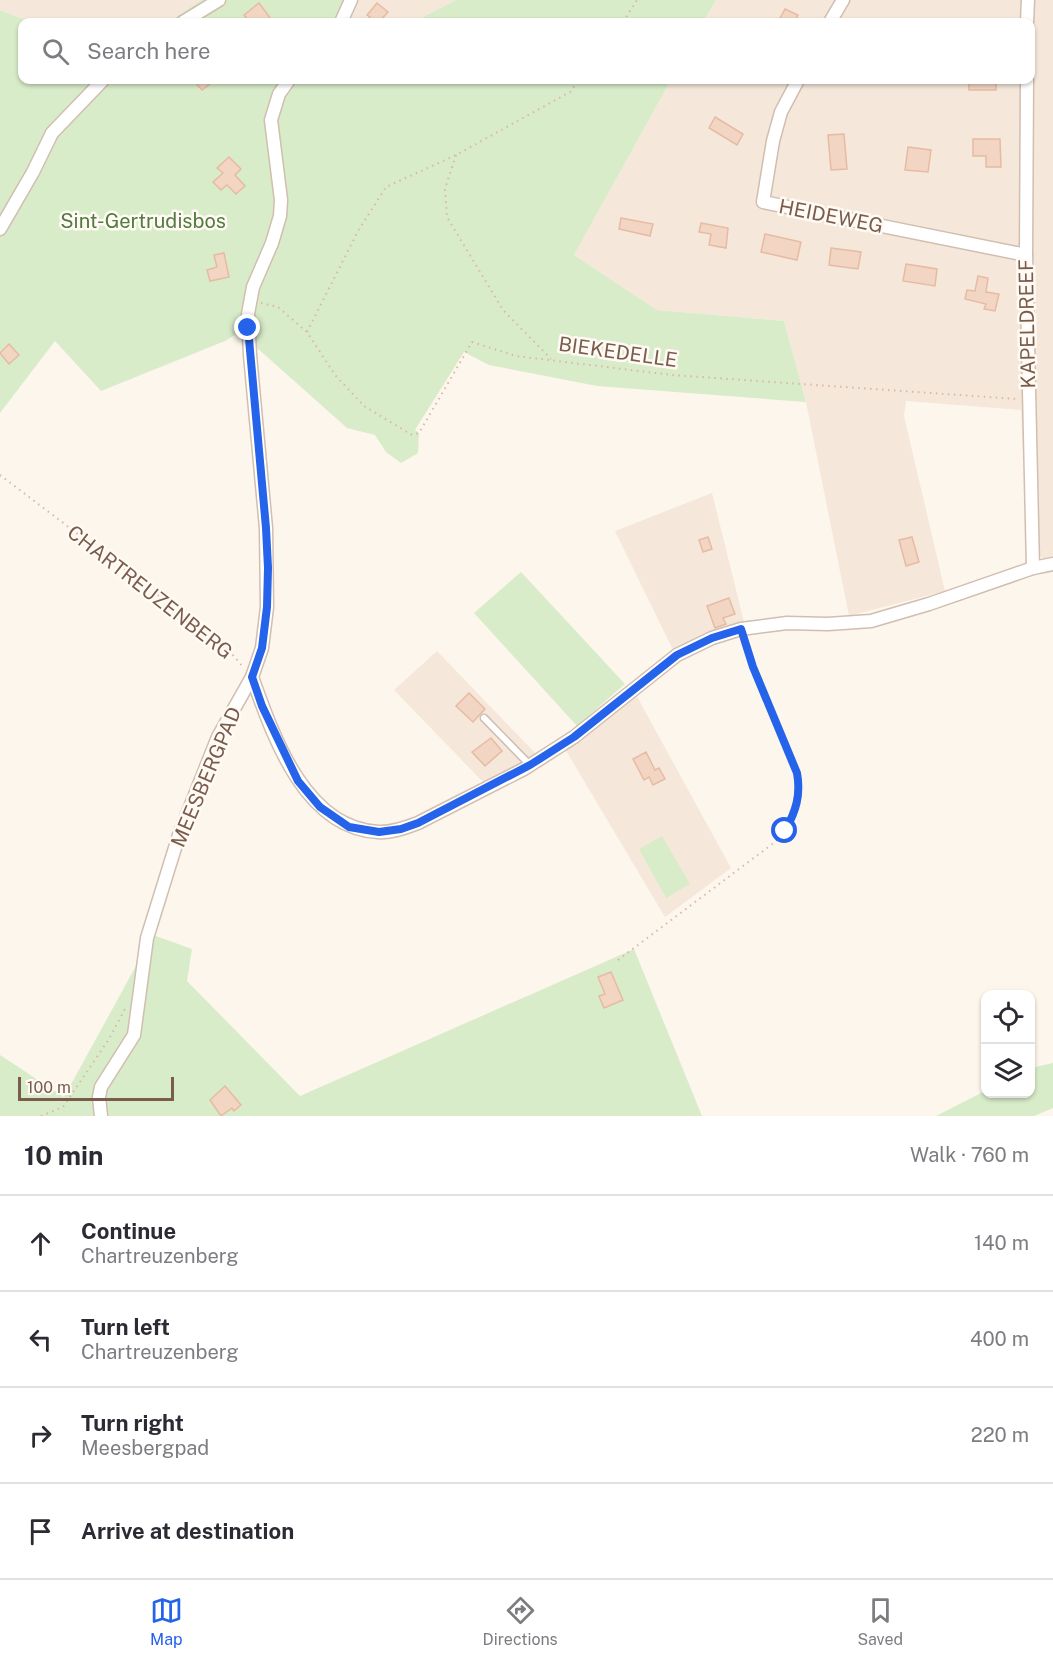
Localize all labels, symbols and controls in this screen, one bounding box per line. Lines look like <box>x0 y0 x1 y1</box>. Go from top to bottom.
search box <box>18 18 1035 84</box>
icon: search <box>39 35 72 68</box>
text: Search here <box>87 38 211 64</box>
street label: HEIDEWEG <box>777 194 885 238</box>
park label: Sint-Gertrudisbos <box>60 209 226 233</box>
street label: KAPELDREEF <box>1014 259 1040 389</box>
route end <box>234 314 260 340</box>
street label: BIEKEDELLE <box>557 332 679 372</box>
street label: CHARTREUZENBERG <box>63 520 237 664</box>
street label: MEESBERGPAD <box>166 703 246 851</box>
route start <box>771 817 797 843</box>
map controls <box>981 990 1035 1098</box>
button: locate <box>981 990 1035 1044</box>
button: layers <box>981 1044 1035 1098</box>
scale bar <box>18 1074 174 1102</box>
text: 100 m <box>27 1078 71 1097</box>
text: 10 min <box>24 1140 103 1171</box>
text: Walk · 760 m <box>910 1143 1029 1167</box>
text: Continue <box>81 1218 176 1244</box>
icon: ahead <box>24 1227 57 1260</box>
text: 140 m <box>974 1231 1029 1255</box>
text: Chartreuzenberg <box>81 1244 239 1268</box>
text: Turn left <box>81 1314 170 1340</box>
icon: left <box>24 1323 57 1356</box>
text: 400 m <box>970 1327 1029 1351</box>
text: Chartreuzenberg <box>81 1340 239 1364</box>
text: Turn right <box>81 1410 184 1436</box>
icon: right <box>24 1419 57 1452</box>
text: 220 m <box>971 1423 1029 1447</box>
text: Meesbergpad <box>81 1436 209 1460</box>
icon: arrive <box>24 1515 57 1548</box>
text: Arrive at destination <box>81 1518 294 1544</box>
tab: Map <box>150 1594 183 1649</box>
tab: Directions <box>483 1594 558 1649</box>
tab: Saved <box>857 1594 903 1649</box>

